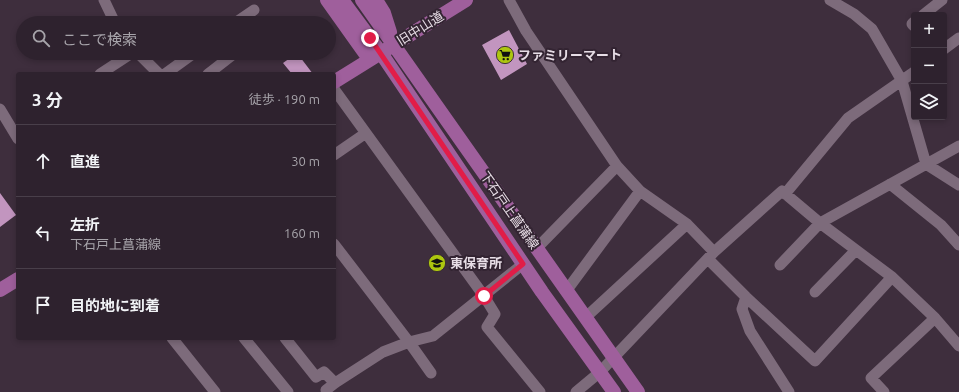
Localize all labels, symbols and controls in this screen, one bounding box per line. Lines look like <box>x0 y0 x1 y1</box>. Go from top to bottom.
street label: 旧中山道 <box>394 8 446 48</box>
map controls <box>911 12 947 120</box>
button: + <box>911 12 947 48</box>
search box <box>16 16 336 60</box>
icon: search <box>30 27 52 49</box>
route end <box>361 29 379 47</box>
text: ここで検索 <box>62 31 137 48</box>
supermarket icon: ファミリーマート <box>495 45 515 65</box>
place label: ファミリーマート <box>518 48 622 62</box>
button: − <box>911 48 947 84</box>
button: layers <box>911 84 947 120</box>
text: 3 分 <box>32 90 63 109</box>
text: 徒歩 · 190 m <box>249 92 320 106</box>
icon: ahead <box>32 150 54 172</box>
text: 直進 <box>70 153 100 170</box>
text: 30 m <box>291 154 320 168</box>
street label: 下石戸上菖蒲線 <box>478 169 542 251</box>
text: 左折 <box>70 216 100 233</box>
icon: left <box>32 222 54 244</box>
text: 160 m <box>284 226 320 240</box>
text: 下石戸上菖蒲線 <box>70 237 161 251</box>
school or university icon: 東保育所 <box>427 253 447 273</box>
place label: 東保育所 <box>450 256 502 270</box>
route start <box>475 287 493 305</box>
icon: arrive <box>32 294 54 316</box>
text: 目的地に到着 <box>70 297 160 314</box>

